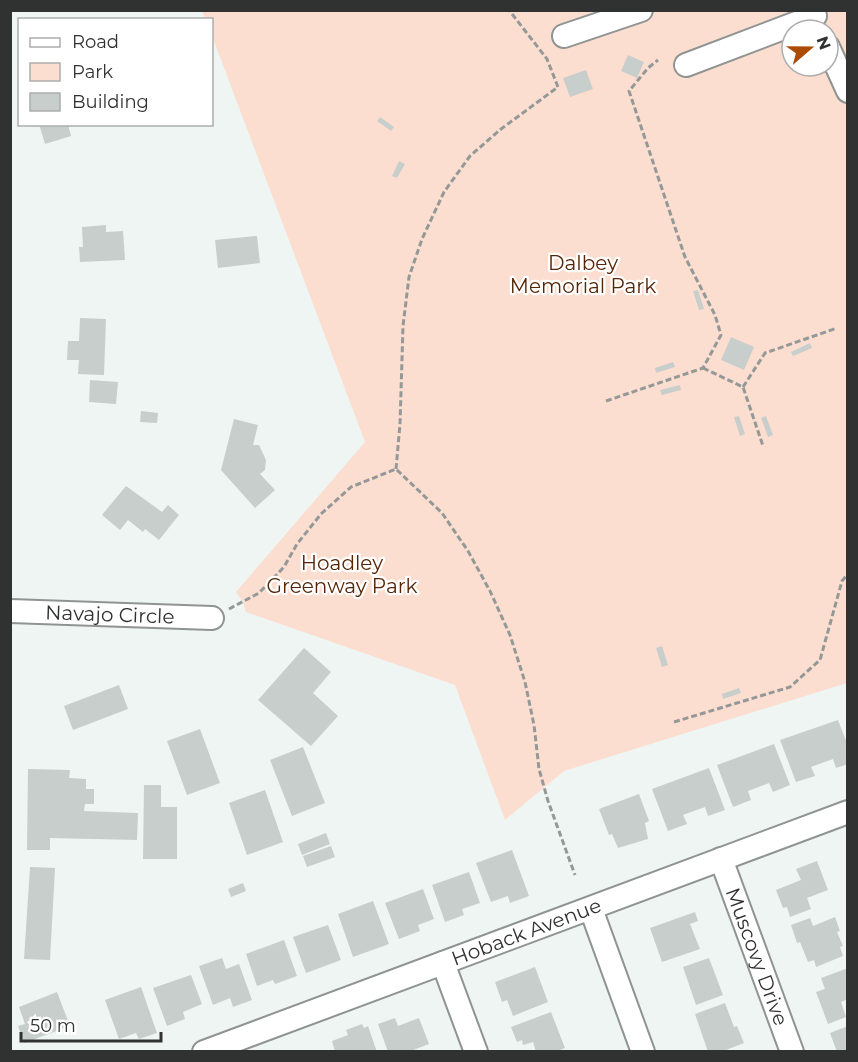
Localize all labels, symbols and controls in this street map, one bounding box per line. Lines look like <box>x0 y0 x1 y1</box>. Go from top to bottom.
legend <box>18 18 213 126</box>
north arrow <box>780 18 840 78</box>
text: Road <box>72 31 119 53</box>
text: N <box>812 34 835 52</box>
text: Park <box>72 61 113 83</box>
text: Building <box>72 91 149 113</box>
park label: Dalbey Memorial Park <box>510 251 656 298</box>
park label: Hoadley Greenway Park <box>266 551 418 598</box>
street label: Navajo Circle <box>45 600 175 629</box>
street label: Muscovy Drive <box>721 884 793 1029</box>
street label: Hoback Avenue <box>448 893 605 971</box>
scale bar <box>21 1005 160 1043</box>
text: 50 m <box>30 1015 76 1037</box>

